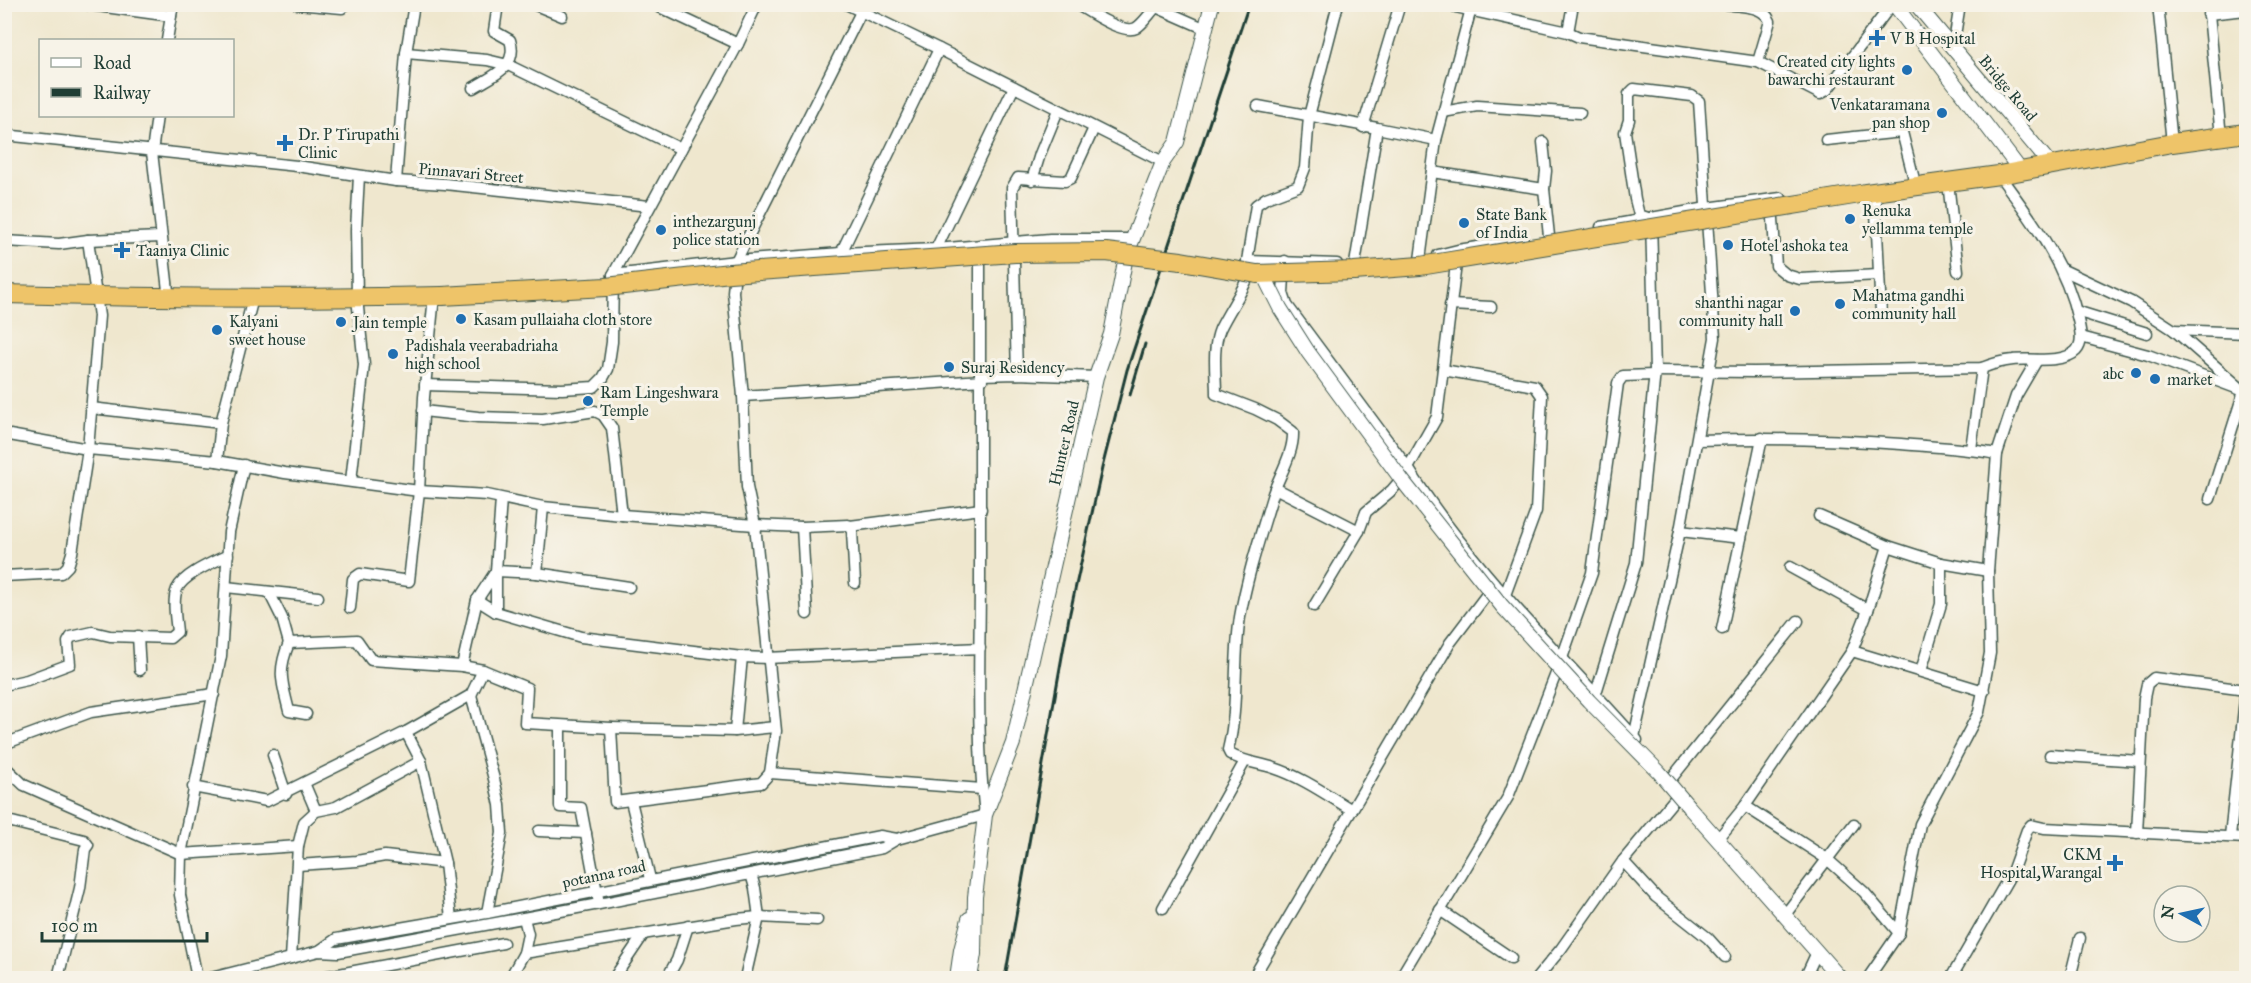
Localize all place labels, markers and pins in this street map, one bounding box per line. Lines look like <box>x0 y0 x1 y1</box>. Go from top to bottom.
marker: V B Hospital <box>1868 29 1886 47</box>
place label: V B Hospital <box>1889 29 1976 48</box>
place label: Created city lights bawarchi restaurant <box>1768 52 1895 89</box>
marker: Created city lights bawarchi restaurant <box>1900 63 1914 77</box>
place label: Venkataramana pan shop <box>1829 95 1930 132</box>
marker: Venkataramana pan shop <box>1935 106 1949 120</box>
place label: Dr. P Tirupathi Clinic <box>298 125 400 162</box>
marker: Dr. P Tirupathi Clinic <box>276 134 294 152</box>
place label: Renuka yellamma temple <box>1862 201 1973 238</box>
place label: State Bank of India <box>1476 205 1547 242</box>
place label: inthezargunj police station <box>672 212 760 249</box>
marker: Renuka yellamma temple <box>1843 212 1857 226</box>
marker: State Bank of India <box>1457 216 1471 230</box>
marker: inthezargunj police station <box>654 223 668 237</box>
place label: Hotel ashoka tea <box>1740 236 1848 255</box>
marker: Hotel ashoka tea <box>1721 238 1735 252</box>
marker: Taaniya Clinic <box>113 241 131 259</box>
place label: Taaniya Clinic <box>136 241 230 260</box>
place label: Mahatma gandhi community hall <box>1852 286 1965 323</box>
place label: shanthi nagar community hall <box>1679 293 1784 330</box>
marker: Mahatma gandhi community hall <box>1833 297 1847 311</box>
marker: shanthi nagar community hall <box>1788 304 1802 318</box>
place label: Kasam pullaiaha cloth store <box>473 310 653 329</box>
place label: Kalyani sweet house <box>229 312 306 349</box>
marker: Kasam pullaiaha cloth store <box>454 312 468 326</box>
place label: Jain temple <box>351 313 427 333</box>
marker: Jain temple <box>334 315 348 329</box>
marker: Kalyani sweet house <box>210 323 224 337</box>
place label: Padishala veerabadriaha high school <box>405 336 558 374</box>
marker: Padishala veerabadriaha high school <box>386 347 400 361</box>
place label: Suraj Residency <box>961 358 1065 377</box>
marker: Suraj Residency <box>942 360 956 374</box>
place label: abc <box>2103 364 2124 383</box>
marker: abc <box>2129 366 2143 380</box>
place label: market <box>2167 370 2213 389</box>
marker: market <box>2148 372 2162 386</box>
place label: Ram Lingeshwara Temple <box>600 383 719 420</box>
marker: Ram Lingeshwara Temple <box>581 394 595 408</box>
place label: CKM Hospital,Warangal <box>1980 845 2103 883</box>
marker: CKM Hospital,Warangal <box>2106 854 2124 872</box>

